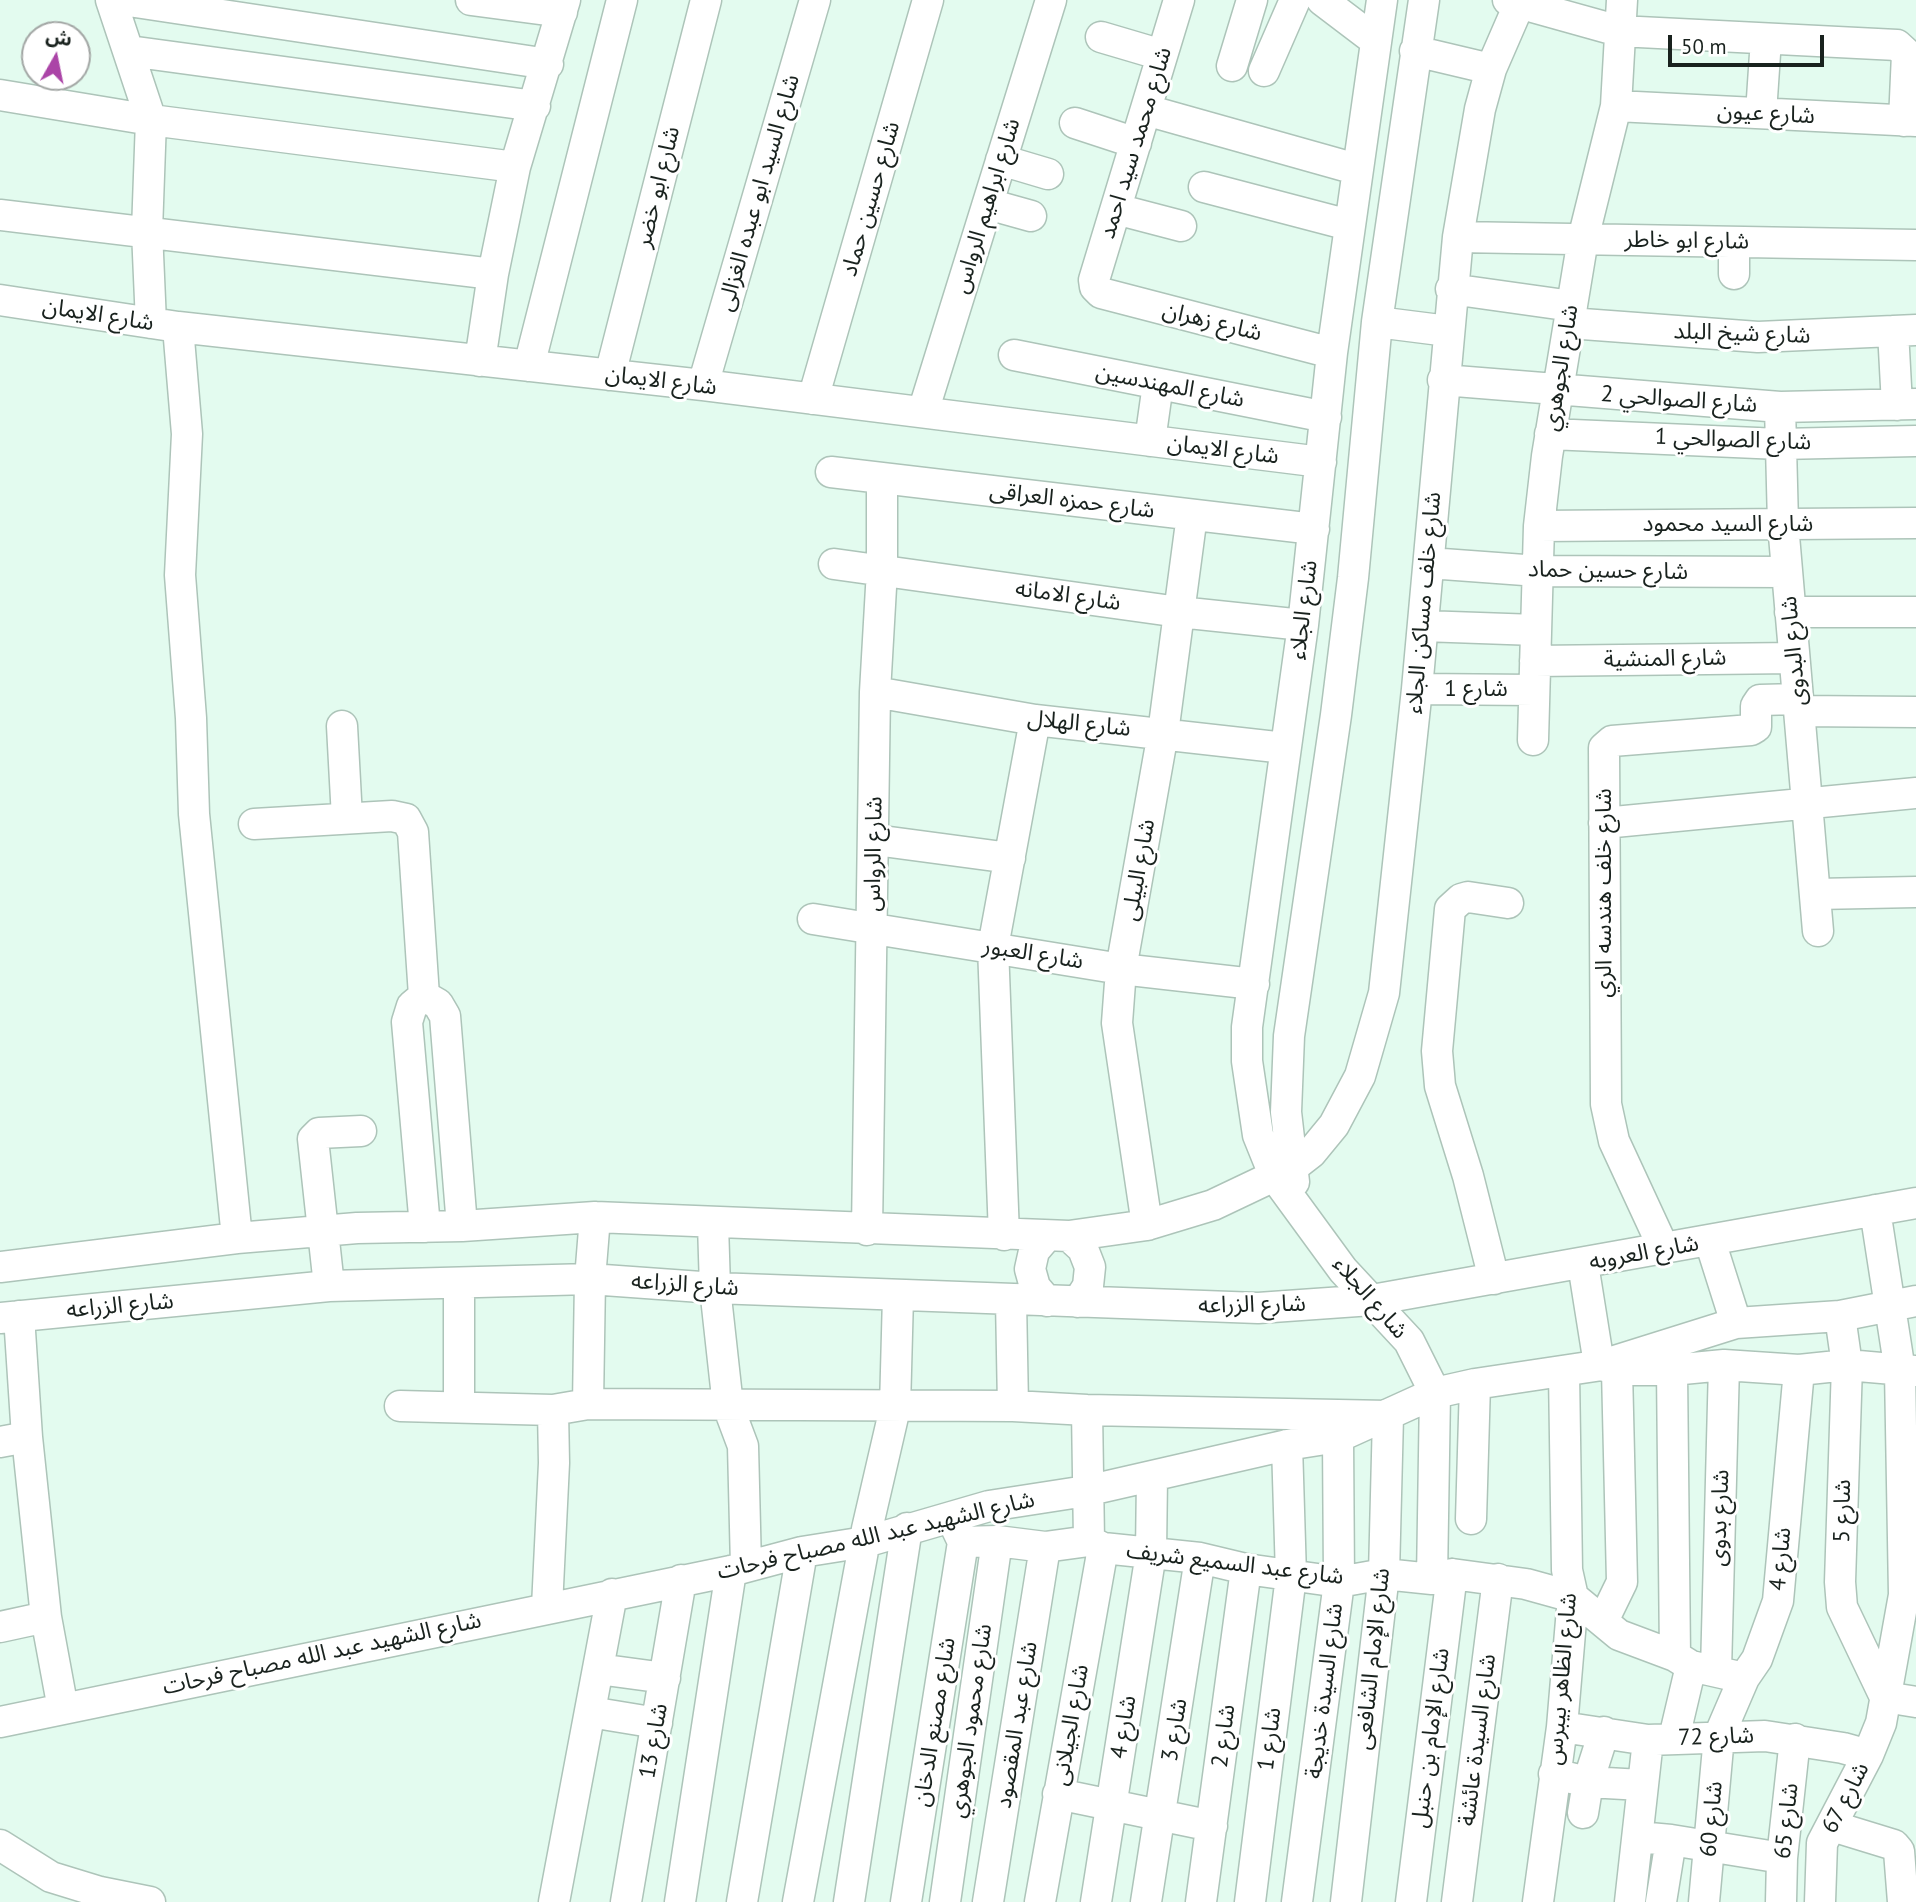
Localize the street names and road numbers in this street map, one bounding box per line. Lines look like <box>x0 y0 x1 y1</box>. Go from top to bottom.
street label: شارع محمد سيد احمد <box>1094 44 1178 242</box>
street label: شارع السيد ابو عبده الغزالى <box>712 71 806 315</box>
street label: شارع عيون <box>1716 98 1816 130</box>
street label: شارع ابراهيم الرواس <box>947 115 1027 297</box>
street label: شارع حسين حماد <box>836 118 906 280</box>
street label: شارع ابو خضر <box>630 123 686 251</box>
street label: شارع ابو خاطر <box>1624 226 1750 256</box>
street label: شارع الايمان <box>40 293 156 337</box>
street label: شارع زهران <box>1159 296 1265 348</box>
street label: شارع الجوهري <box>1537 303 1585 433</box>
street label: شارع شيخ البلد <box>1673 318 1811 350</box>
street label: شارع المهندسين <box>1093 358 1247 414</box>
street label: شارع الايمان <box>604 360 718 402</box>
street label: شارع الصوالحي 2 <box>1600 381 1758 419</box>
street label: شارع الصوالحي 1 <box>1654 423 1812 457</box>
street label: شارع الايمان <box>1166 429 1280 471</box>
street label: شارع حمزه العراقى <box>988 477 1156 525</box>
street label: شارع خلف مساكن الجلاء <box>1401 491 1447 715</box>
street label: شارع السيد محمود <box>1643 510 1813 538</box>
street label: شارع حسين حماد <box>1528 556 1688 586</box>
street label: شارع الجلاء <box>1284 559 1324 661</box>
street label: شارع الامانه <box>1014 575 1122 617</box>
street label: شارع البدوى <box>1775 595 1813 707</box>
street label: شارع المنشية <box>1603 644 1727 674</box>
street label: شارع 1 <box>1444 675 1508 703</box>
street label: شارع الهلال <box>1026 705 1132 743</box>
street label: شارع خلف هندسه الري <box>1590 788 1618 998</box>
street label: شارع الرواس <box>859 796 889 912</box>
street label: شارع البيلى <box>1116 817 1162 923</box>
street label: شارع العبور <box>981 932 1085 976</box>
street label: شارع العروبه <box>1587 1230 1701 1276</box>
street label: شارع الجلاء <box>1327 1251 1413 1345</box>
street label: شارع الزراعه <box>630 1267 740 1303</box>
street label: شارع الزراعه <box>65 1288 175 1324</box>
street label: شارع الزراعه <box>1198 1290 1306 1320</box>
street label: شارع بدوى <box>1705 1469 1735 1567</box>
street label: شارع 5 <box>1829 1479 1857 1543</box>
street label: شارع الشهيد عبد الله مصباح فرحات <box>715 1486 1037 1586</box>
street label: شارع 4 <box>1764 1526 1798 1592</box>
street label: شارع عبد السميع شريف <box>1125 1537 1345 1591</box>
street label: شارع الإمام الشافعى <box>1350 1567 1396 1751</box>
street label: شارع الظاهر بيبرس <box>1541 1592 1583 1766</box>
street label: شارع السيدة خديجة <box>1301 1602 1349 1780</box>
street label: شارع الشهيد عبد الله مصباح فرحات <box>160 1607 484 1701</box>
street label: شارع محمود الجوهري <box>944 1622 998 1820</box>
street label: شارع مصنع الدخان <box>908 1635 962 1809</box>
street label: شارع عبد المقصود <box>990 1640 1044 1810</box>
street label: شارع الإمام بن حنبل <box>1406 1646 1456 1830</box>
street label: شارع السيدة عائشة <box>1454 1652 1502 1828</box>
street label: شارع الجيلانى <box>1047 1662 1095 1788</box>
street label: شارع 4 <box>1105 1693 1143 1761</box>
street label: شارع 3 <box>1156 1696 1194 1764</box>
street label: شارع 13 <box>634 1701 674 1781</box>
street label: شارع 2 <box>1206 1703 1242 1769</box>
street label: شارع 1 <box>1252 1706 1288 1772</box>
street label: شارع 72 <box>1678 1722 1754 1752</box>
street label: شارع 67 <box>1816 1758 1876 1838</box>
street label: شارع 60 <box>1695 1780 1729 1858</box>
street label: شارع 65 <box>1769 1782 1805 1860</box>

